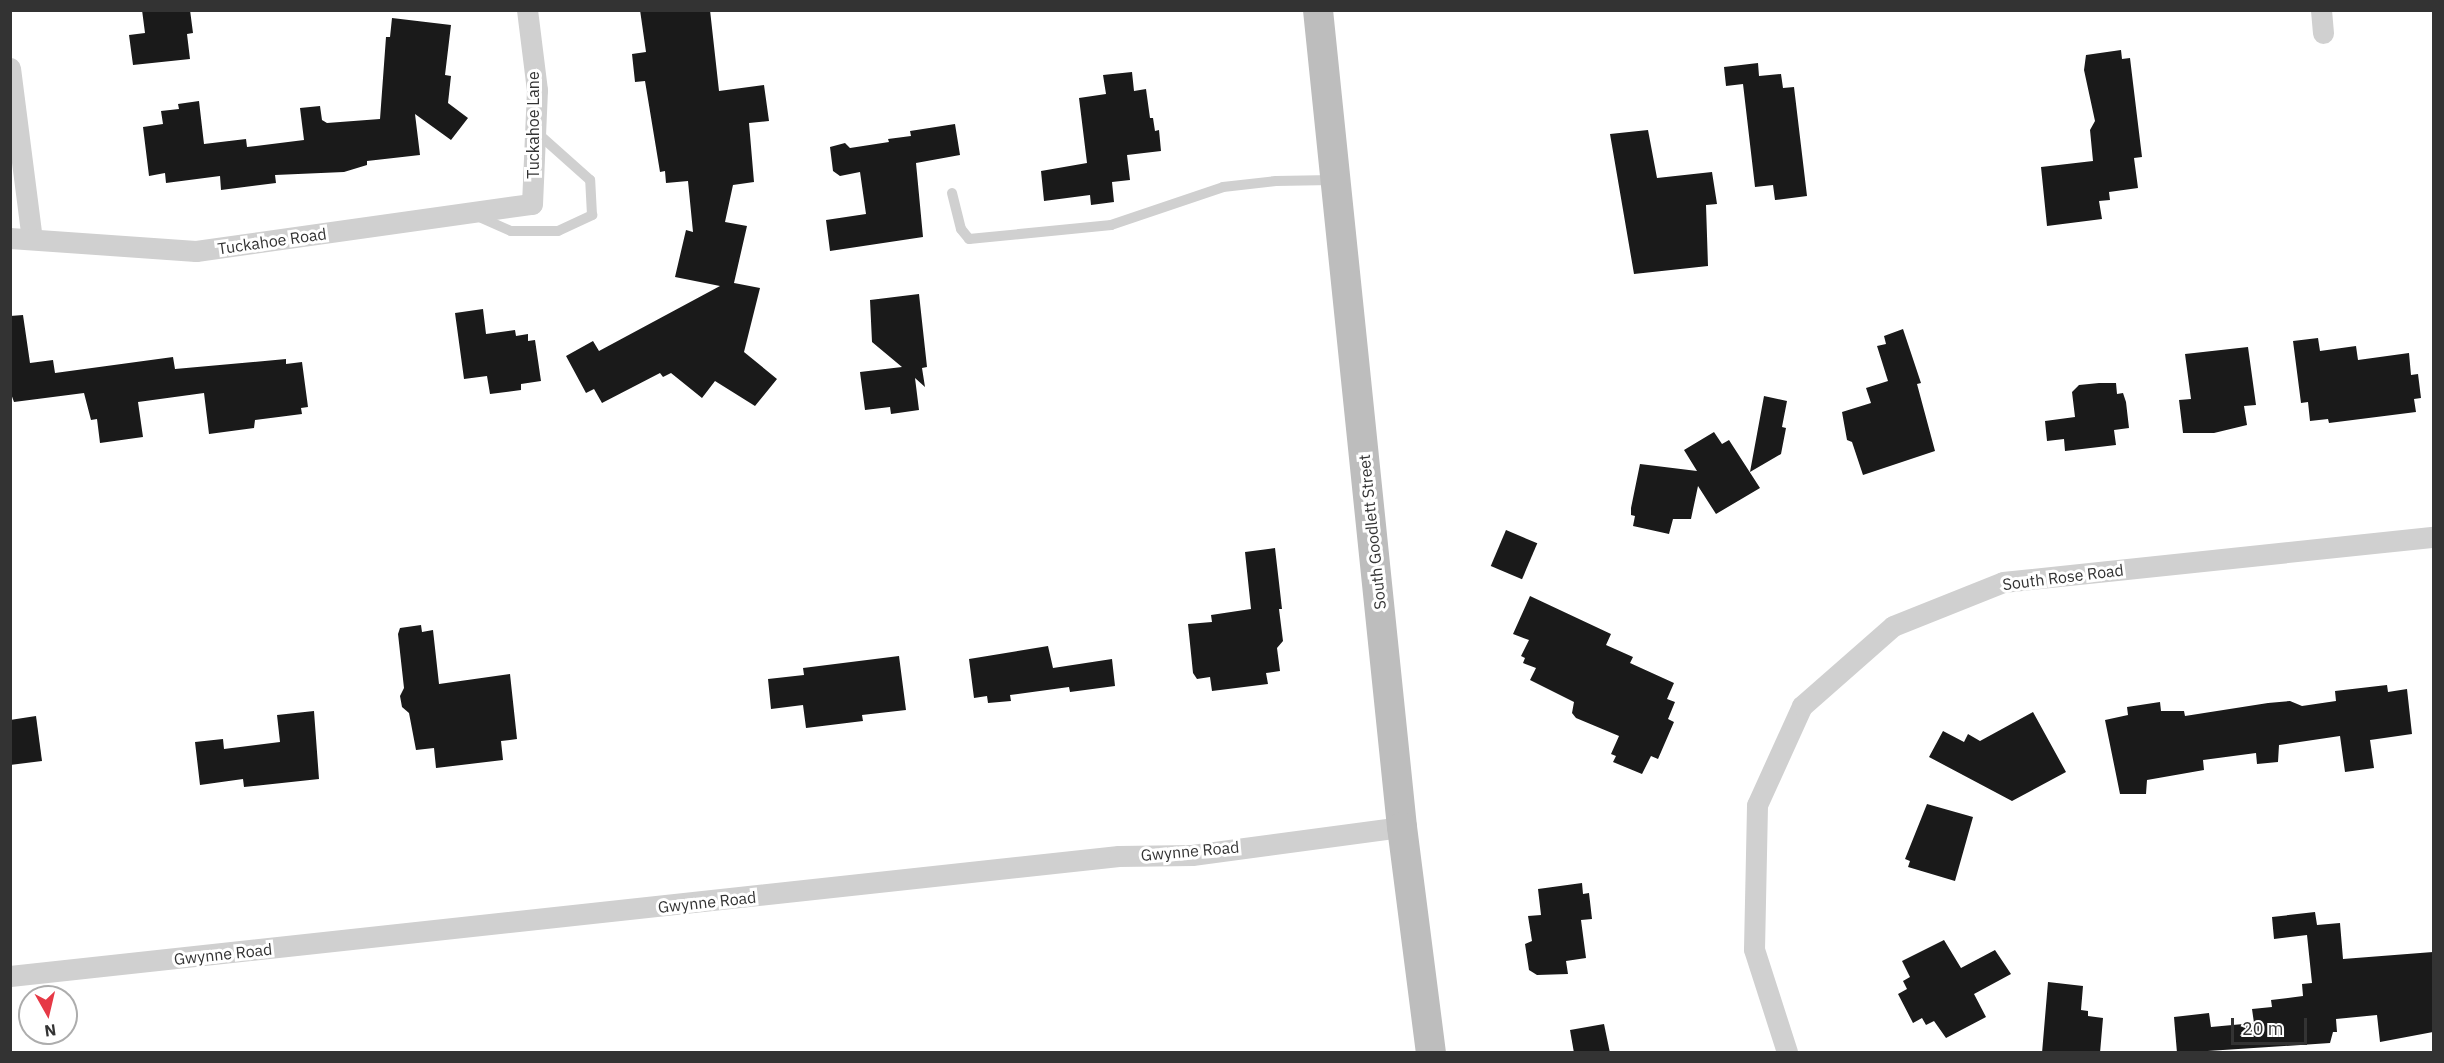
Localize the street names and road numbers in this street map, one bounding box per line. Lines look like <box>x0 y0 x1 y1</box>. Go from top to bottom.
street label: Tuckahoe Lane <box>523 71 543 179</box>
street label: Tuckahoe Road <box>216 224 328 258</box>
street label: South Goodlett Street <box>1354 453 1390 611</box>
street label: South Rose Road <box>2001 560 2125 594</box>
street label: Gwynne Road <box>1140 837 1240 865</box>
street label: Gwynne Road <box>657 887 757 917</box>
street label: Gwynne Road <box>173 939 273 969</box>

